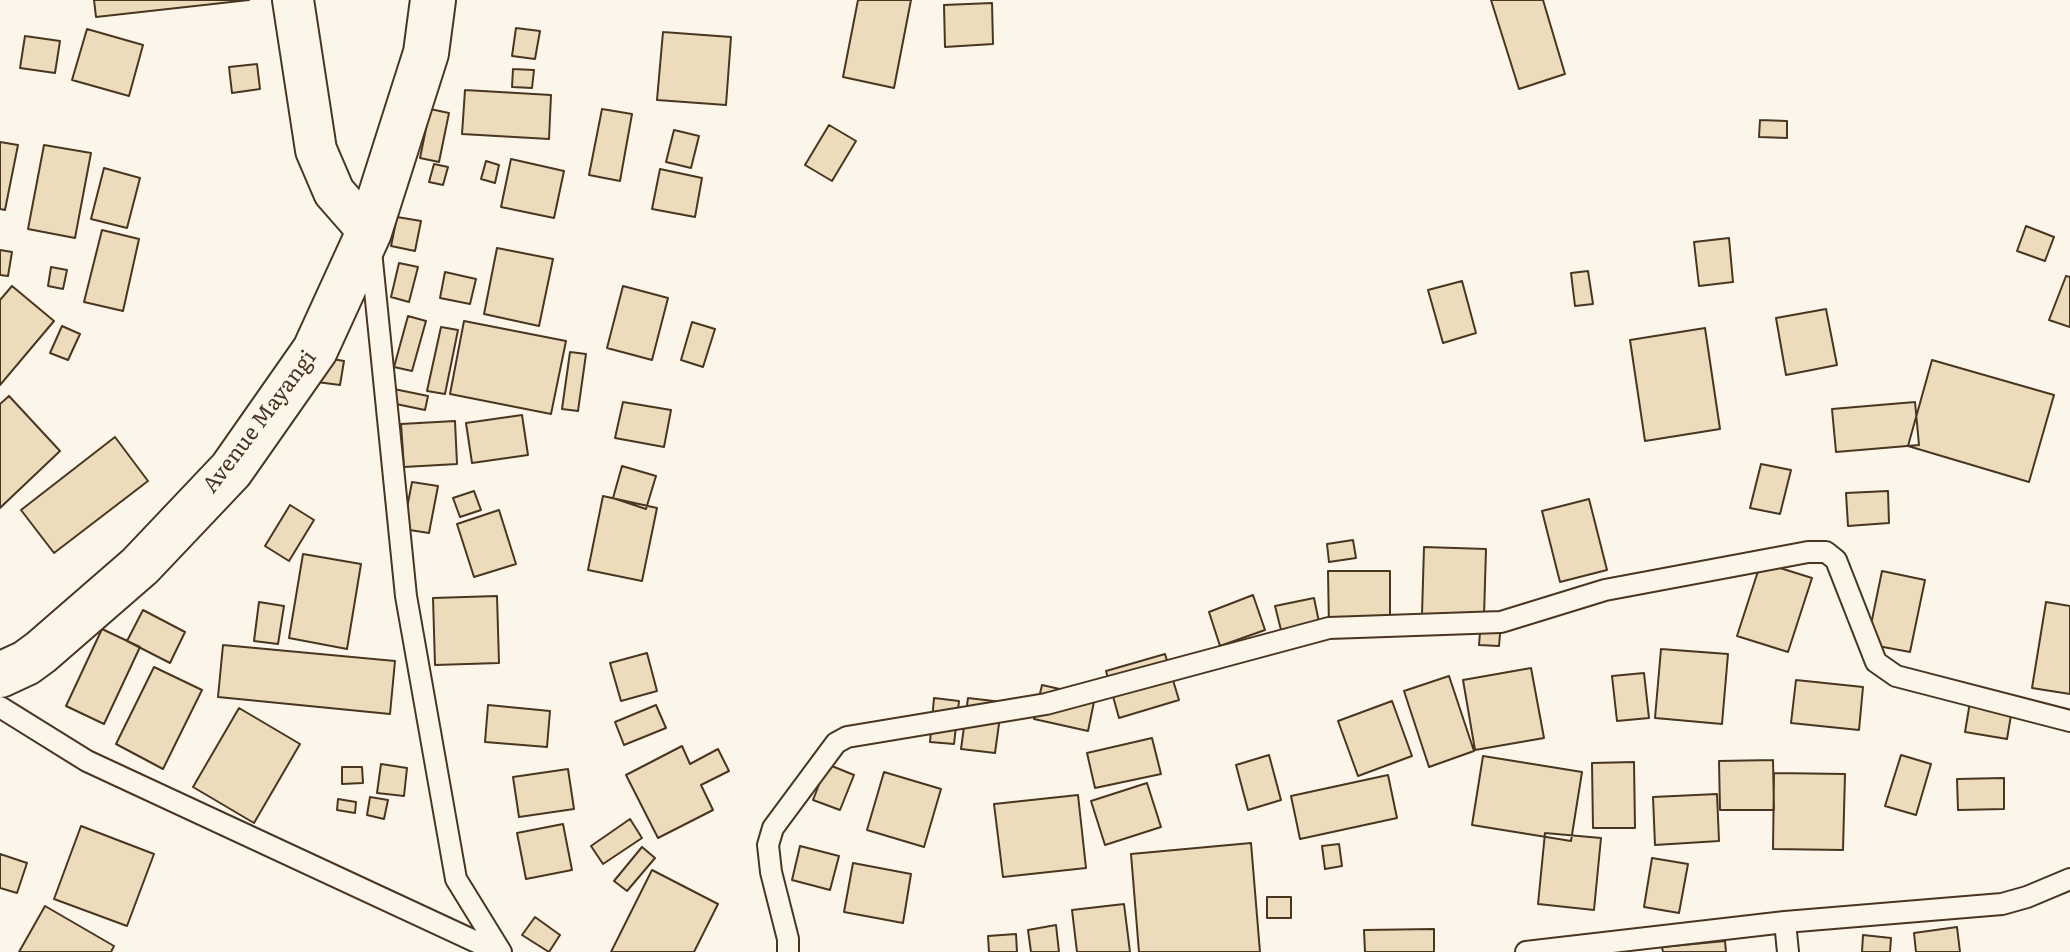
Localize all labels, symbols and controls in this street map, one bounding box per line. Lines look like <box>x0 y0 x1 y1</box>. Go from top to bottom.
street label: Avenue Mayangi <box>198 345 322 499</box>

